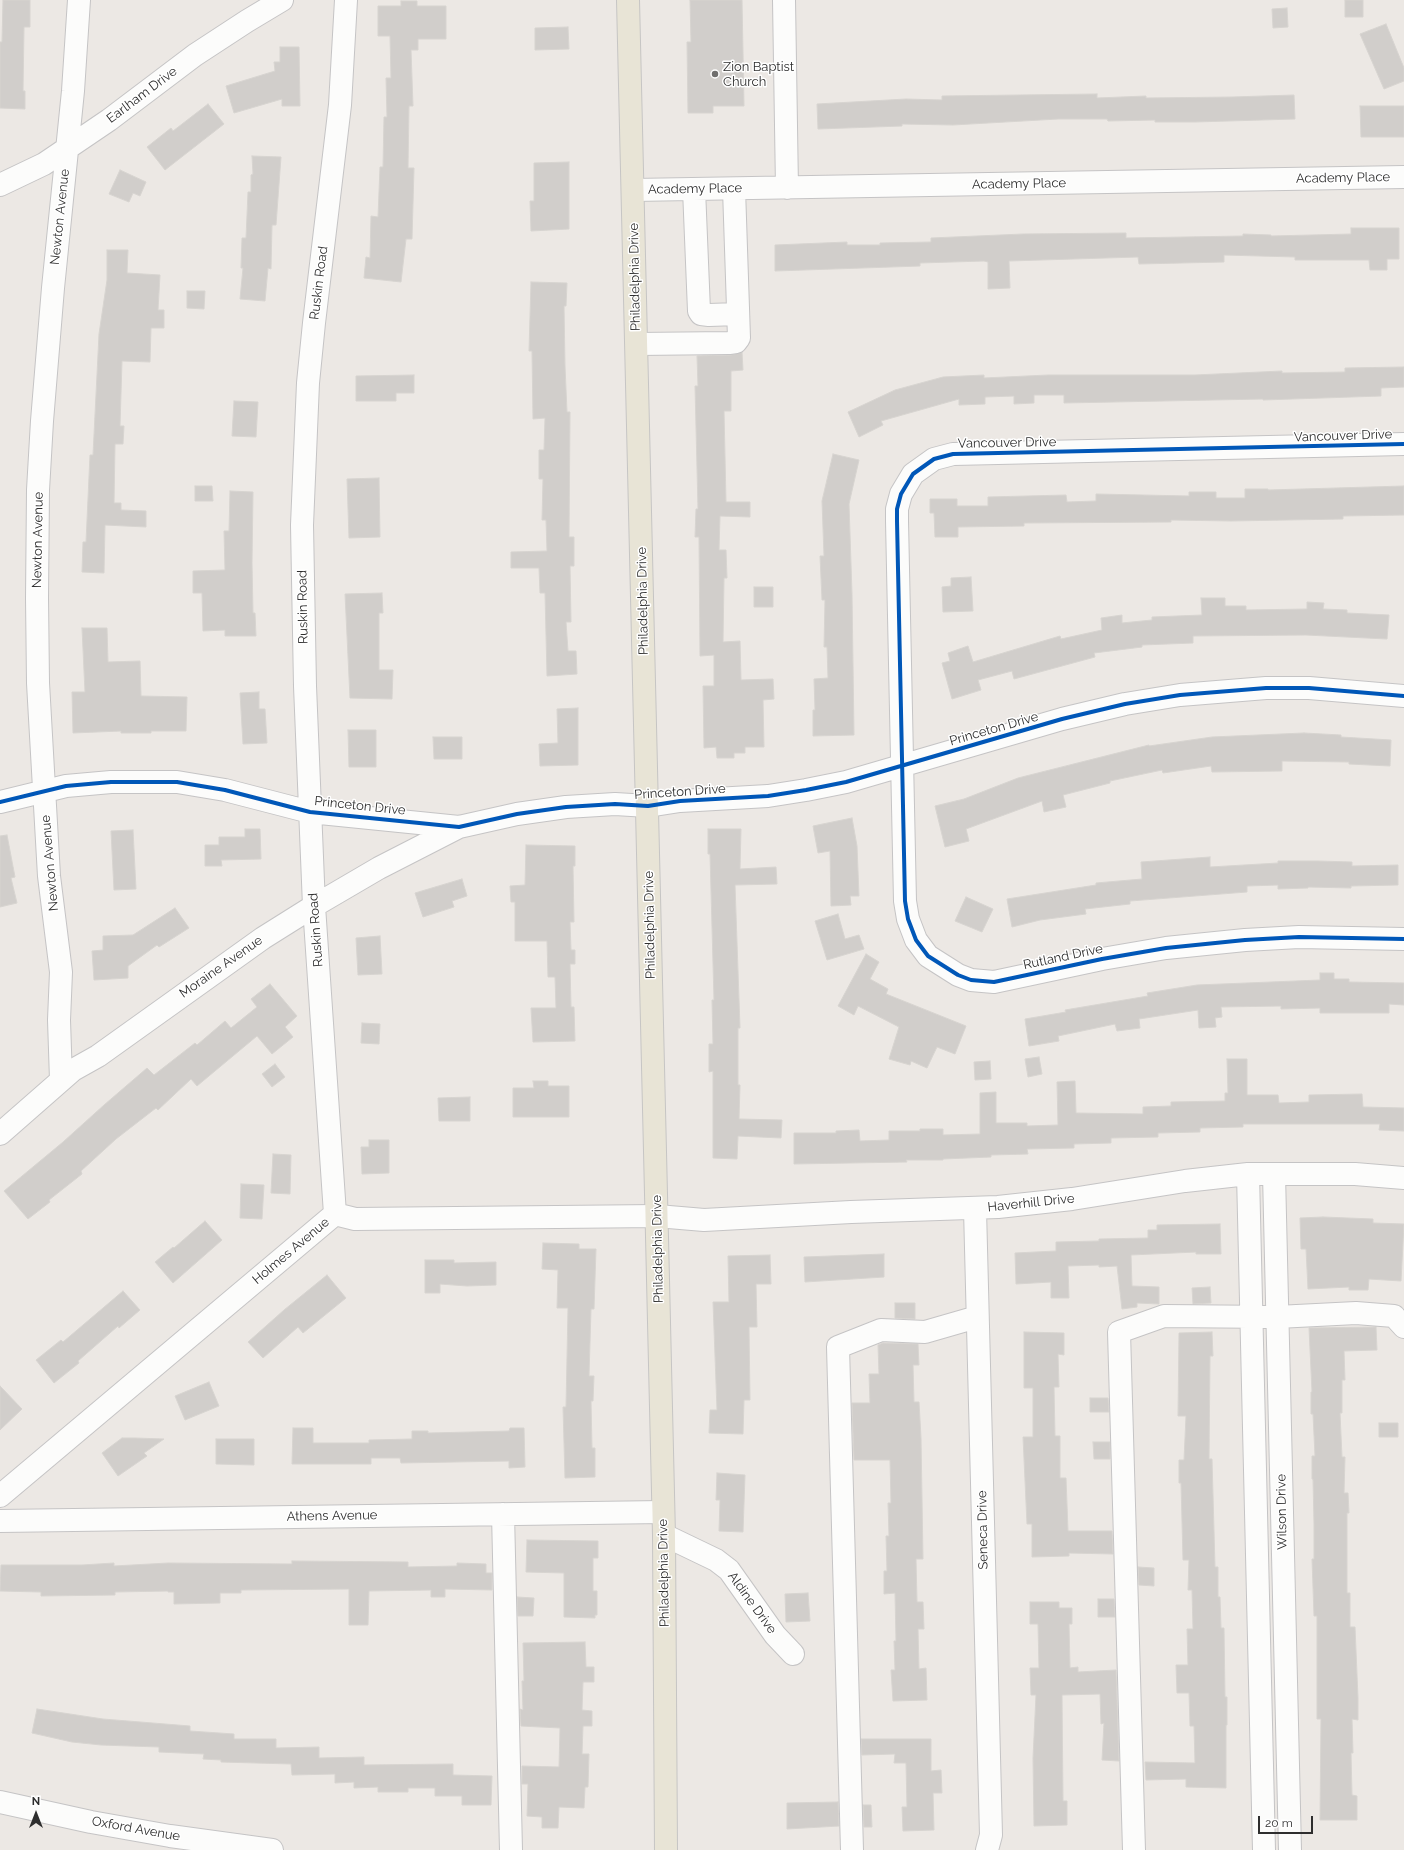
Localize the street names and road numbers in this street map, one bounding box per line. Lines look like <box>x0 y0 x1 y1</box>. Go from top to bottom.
street label: Earlham Drive <box>104 63 180 127</box>
street label: Newton Avenue <box>47 168 73 266</box>
street label: Academy Place <box>1296 169 1390 187</box>
street label: Academy Place <box>972 175 1066 193</box>
street label: Academy Place <box>648 180 742 198</box>
street label: Philadelphia Drive <box>626 223 644 331</box>
street label: Ruskin Road <box>307 245 331 321</box>
street label: Vancouver Drive <box>1293 426 1393 446</box>
street label: Vancouver Drive <box>958 434 1056 452</box>
street label: Newton Avenue <box>29 492 47 588</box>
street label: Philadelphia Drive <box>634 547 652 655</box>
street label: Ruskin Road <box>295 570 311 644</box>
street label: Princeton Drive <box>948 709 1040 749</box>
street label: Princeton Drive <box>634 781 726 803</box>
street label: Princeton Drive <box>314 793 406 819</box>
street label: Newton Avenue <box>38 814 62 912</box>
street label: Philadelphia Drive <box>641 871 659 979</box>
street label: Ruskin Road <box>306 892 326 968</box>
street label: Moraine Avenue <box>177 933 265 1001</box>
street label: Rutland Drive <box>1022 941 1104 973</box>
street label: Haverhill Drive <box>987 1191 1075 1215</box>
street label: Philadelphia Drive <box>649 1195 667 1303</box>
street label: Holmes Avenue <box>249 1214 333 1288</box>
street label: Wilson Drive <box>1274 1474 1290 1550</box>
street label: Seneca Drive <box>975 1490 991 1570</box>
street label: Athens Avenue <box>286 1507 378 1525</box>
street label: Philadelphia Drive <box>655 1519 673 1627</box>
street label: Aldine Drive <box>724 1569 780 1637</box>
street label: Oxford Avenue <box>91 1814 181 1844</box>

